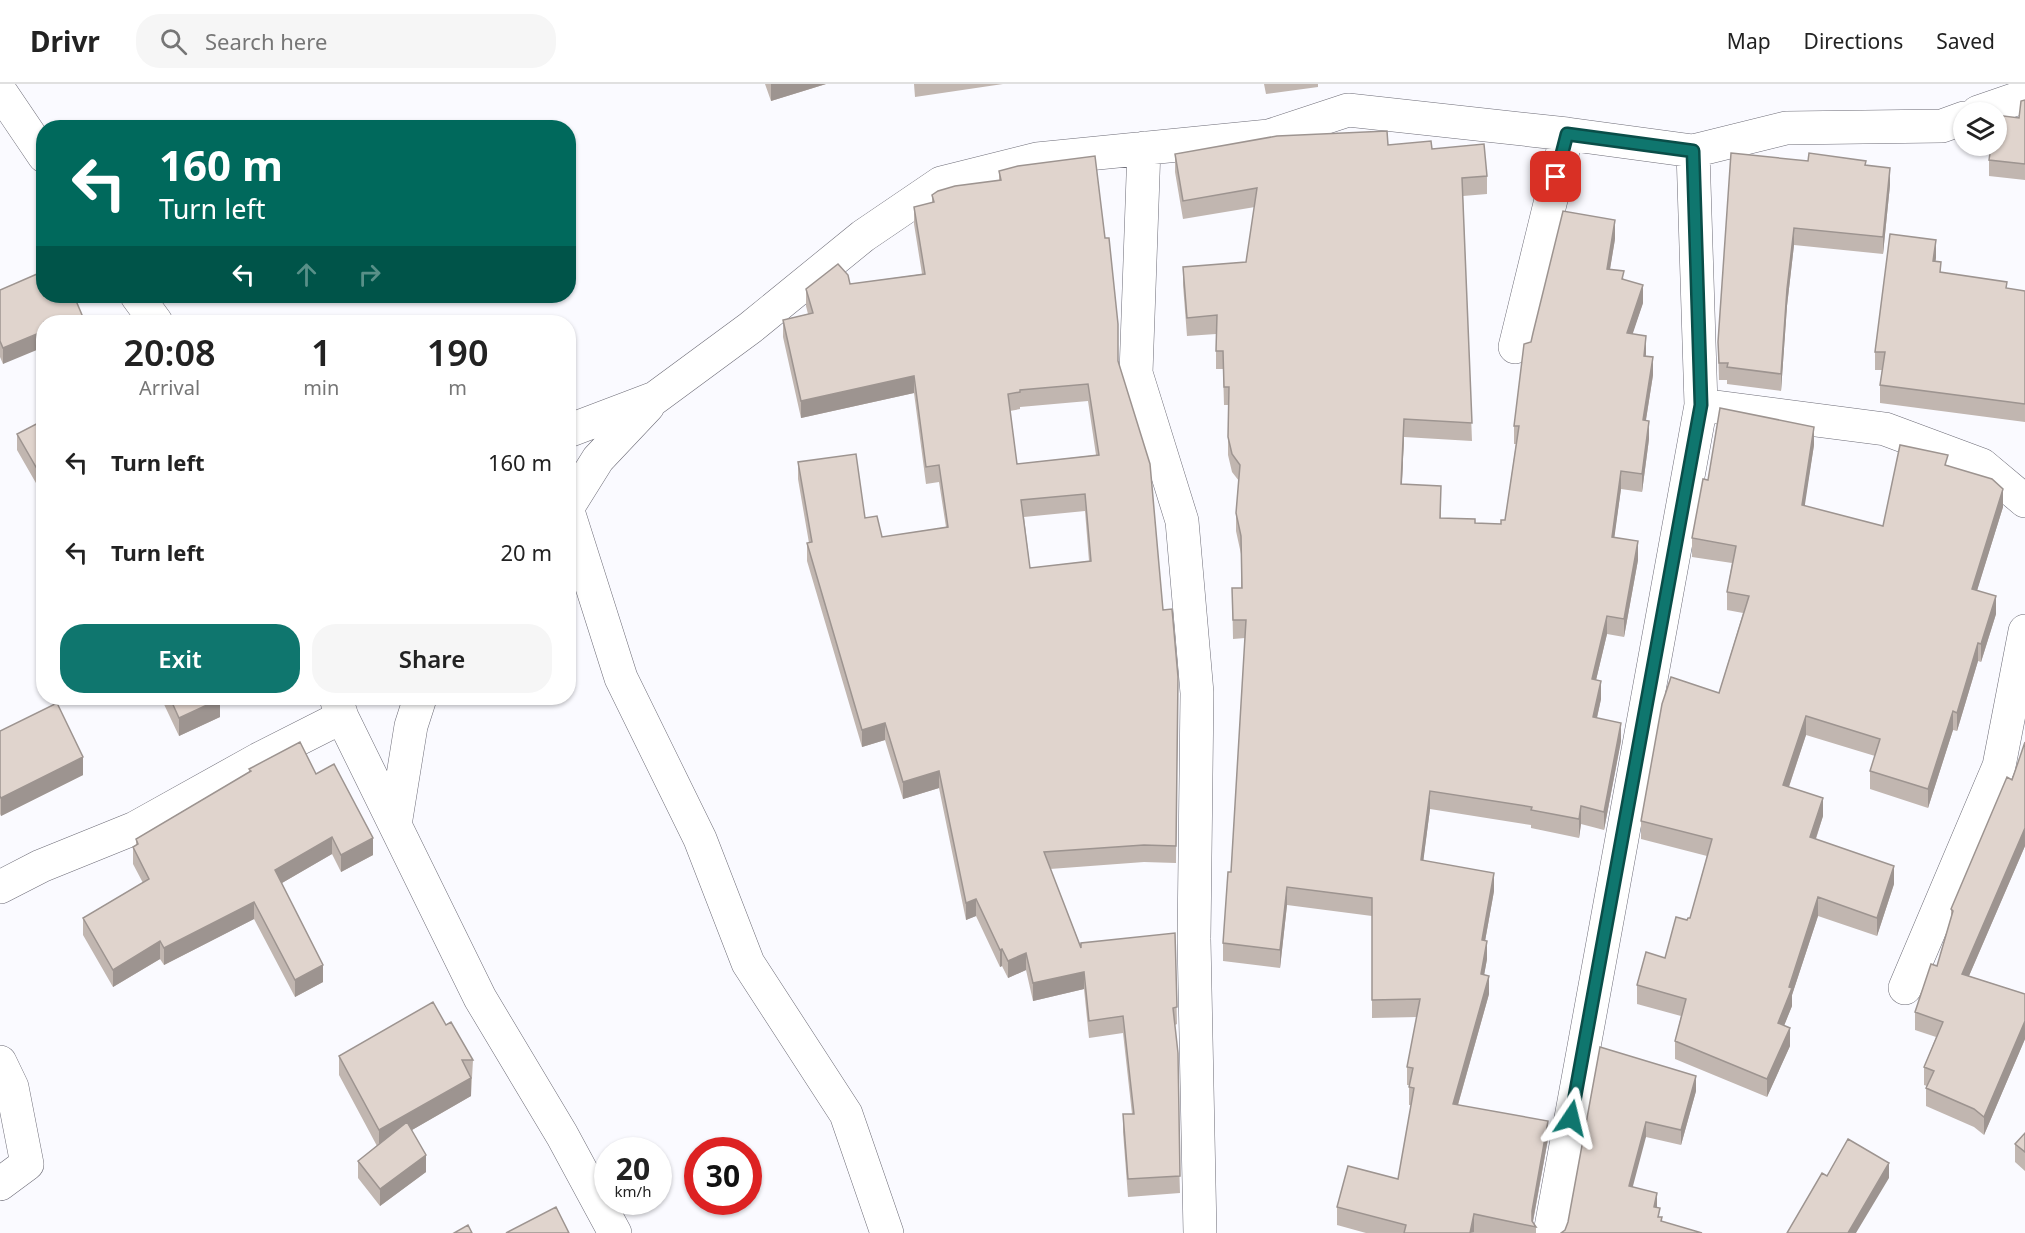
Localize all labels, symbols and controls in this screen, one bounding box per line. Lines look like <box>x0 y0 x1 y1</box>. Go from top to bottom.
search box <box>136 14 556 68</box>
text: Drivr <box>30 22 100 60</box>
icon: search <box>157 25 190 58</box>
text: Search here <box>205 26 327 56</box>
text: Map <box>1727 27 1771 55</box>
text: Directions <box>1804 27 1903 55</box>
text: Saved <box>1936 27 1995 55</box>
map controls <box>1953 102 2007 156</box>
button: layers <box>1953 102 2007 156</box>
text: 160 m <box>159 136 283 193</box>
icon: left <box>60 144 138 222</box>
pin <box>1530 151 1581 202</box>
icon: arrive <box>1539 160 1572 193</box>
text: Turn left <box>159 190 265 227</box>
icon: left <box>227 258 260 291</box>
icon: ahead <box>290 258 323 291</box>
icon: right <box>353 258 386 291</box>
text: 20:08 <box>123 328 216 377</box>
text: 1 <box>311 328 332 377</box>
text: 190 <box>427 328 489 377</box>
text: Arrival <box>139 374 200 401</box>
text: min <box>303 374 339 401</box>
text: m <box>448 374 467 401</box>
icon: left <box>60 446 93 479</box>
text: Turn left <box>111 447 205 477</box>
text: 160 m <box>488 447 552 477</box>
icon: left <box>60 536 93 569</box>
text: Turn left <box>111 537 205 567</box>
text: 20 m <box>501 537 552 567</box>
button: Exit <box>60 624 300 693</box>
button: Share <box>312 624 552 693</box>
position arrow <box>1539 1086 1603 1150</box>
speed limit sign: 30 <box>684 1137 762 1215</box>
text: 20 <box>616 1148 650 1189</box>
text: km/h <box>615 1181 651 1201</box>

